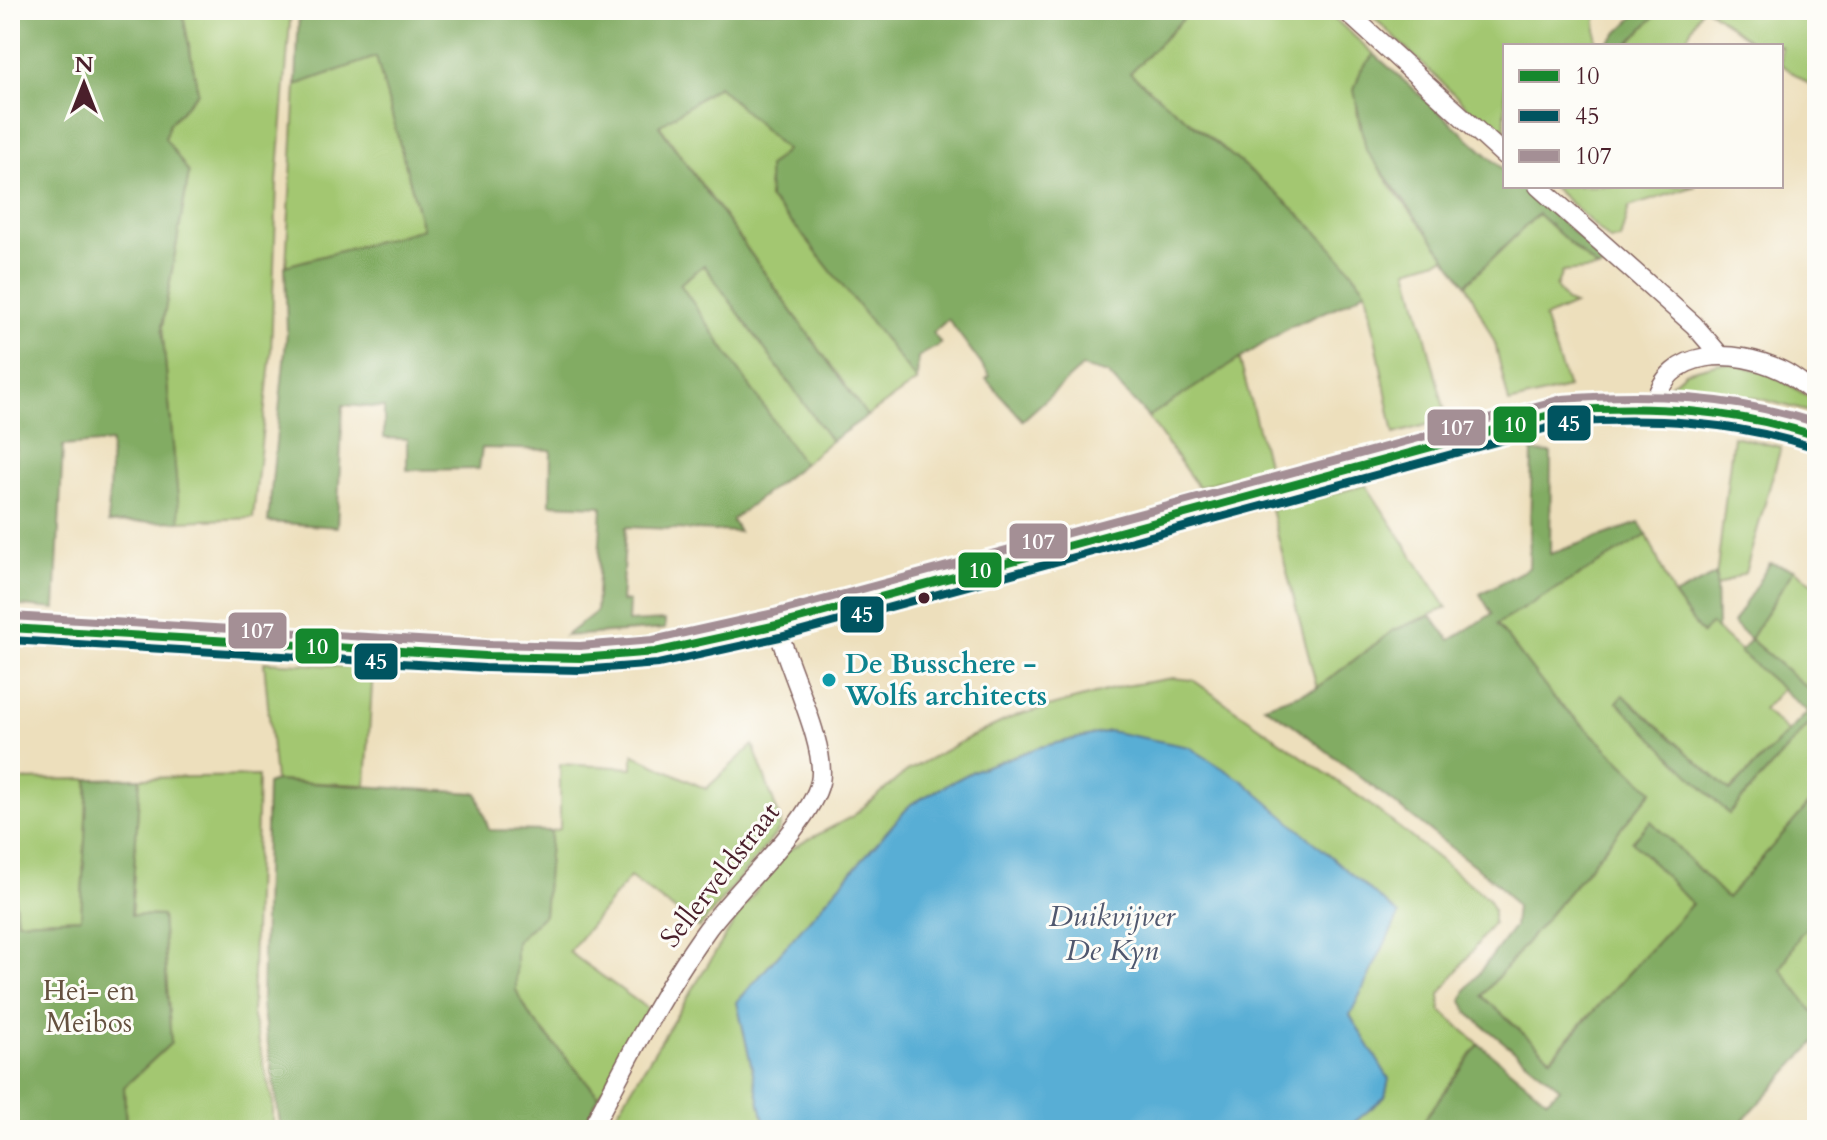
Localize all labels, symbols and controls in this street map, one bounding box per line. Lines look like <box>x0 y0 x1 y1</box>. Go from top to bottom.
north arrow <box>44 44 124 124</box>
legend <box>1503 44 1783 188</box>
text: N <box>74 50 94 80</box>
text: 10 <box>1575 60 1600 93</box>
text: 45 <box>1575 100 1600 133</box>
text: 107 <box>1575 140 1612 173</box>
line badge: 45 <box>1546 404 1592 442</box>
line badge: 10 <box>1492 405 1538 444</box>
line badge: 107 <box>1426 408 1487 447</box>
text: 45 <box>1558 409 1580 439</box>
text: 10 <box>1504 410 1526 440</box>
text: 107 <box>1440 413 1474 443</box>
line badge: 107 <box>1008 522 1069 560</box>
text: 107 <box>1021 527 1055 557</box>
line badge: 10 <box>957 551 1003 589</box>
text: 10 <box>969 556 991 586</box>
unlabelled marker <box>916 590 932 606</box>
line badge: 45 <box>839 595 885 634</box>
text: 45 <box>851 600 873 630</box>
line badge: 107 <box>227 611 288 650</box>
text: 107 <box>240 616 274 646</box>
line badge: 10 <box>294 627 340 665</box>
text: 10 <box>306 632 328 662</box>
line badge: 45 <box>353 642 399 681</box>
place label: De Busschere - Wolfs architects <box>844 645 1047 715</box>
text: 45 <box>365 647 387 677</box>
marker: De Busschere - Wolfs architects <box>820 671 838 689</box>
street label: Sellerveldstraat <box>651 795 789 955</box>
water label: Duikvijver De Kyn <box>1049 896 1176 971</box>
park label: Hei- en Meibos <box>43 972 135 1042</box>

